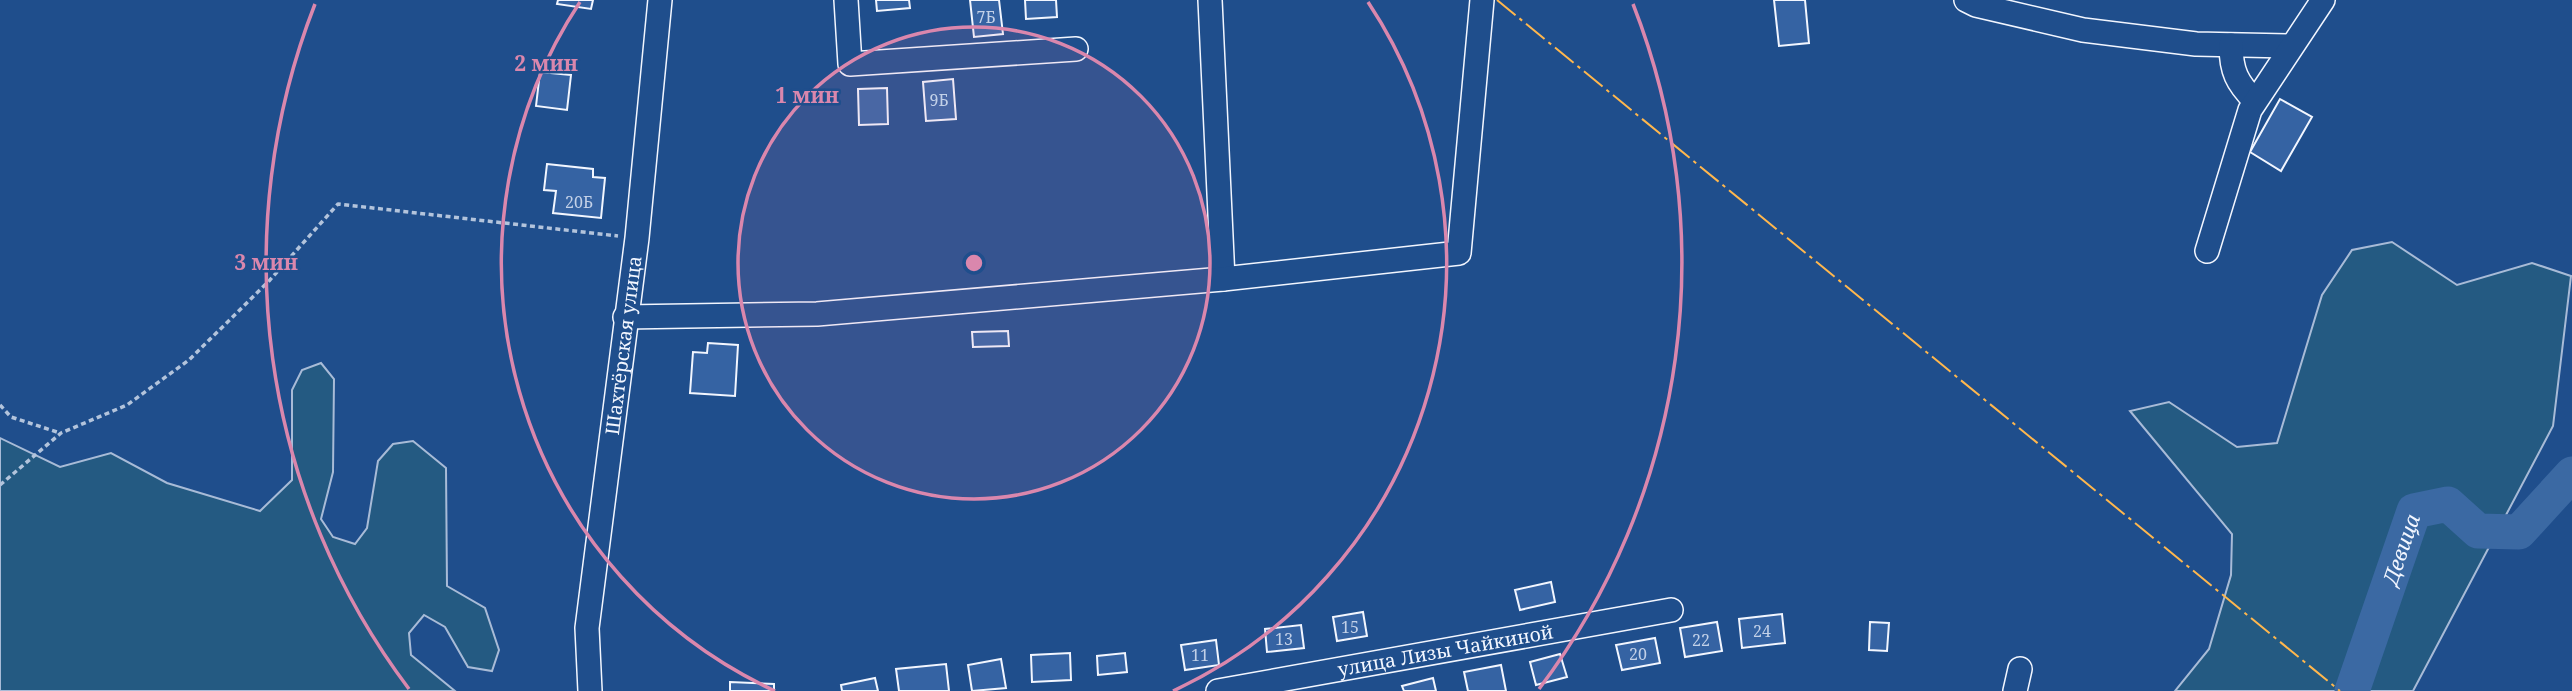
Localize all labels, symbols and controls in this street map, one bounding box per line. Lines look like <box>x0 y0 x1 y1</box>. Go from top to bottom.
house number: 7Б <box>976 6 996 28</box>
text: 2 мин <box>514 49 578 77</box>
text: 1 мин <box>775 81 839 109</box>
house number: 9Б <box>929 89 949 111</box>
house number: 20Б <box>565 191 593 213</box>
text: 3 мин <box>234 248 298 276</box>
centre of rings <box>962 251 986 275</box>
street label: Шахтёрская улица <box>599 254 648 437</box>
water label: Девица <box>2375 510 2426 590</box>
house number: 15 <box>1341 616 1359 638</box>
street label: улица Лизы Чайкиной <box>1335 618 1555 682</box>
house number: 24 <box>1753 620 1771 642</box>
house number: 13 <box>1275 628 1293 650</box>
house number: 22 <box>1692 629 1710 651</box>
house number: 20 <box>1629 643 1647 665</box>
house number: 11 <box>1191 644 1209 666</box>

